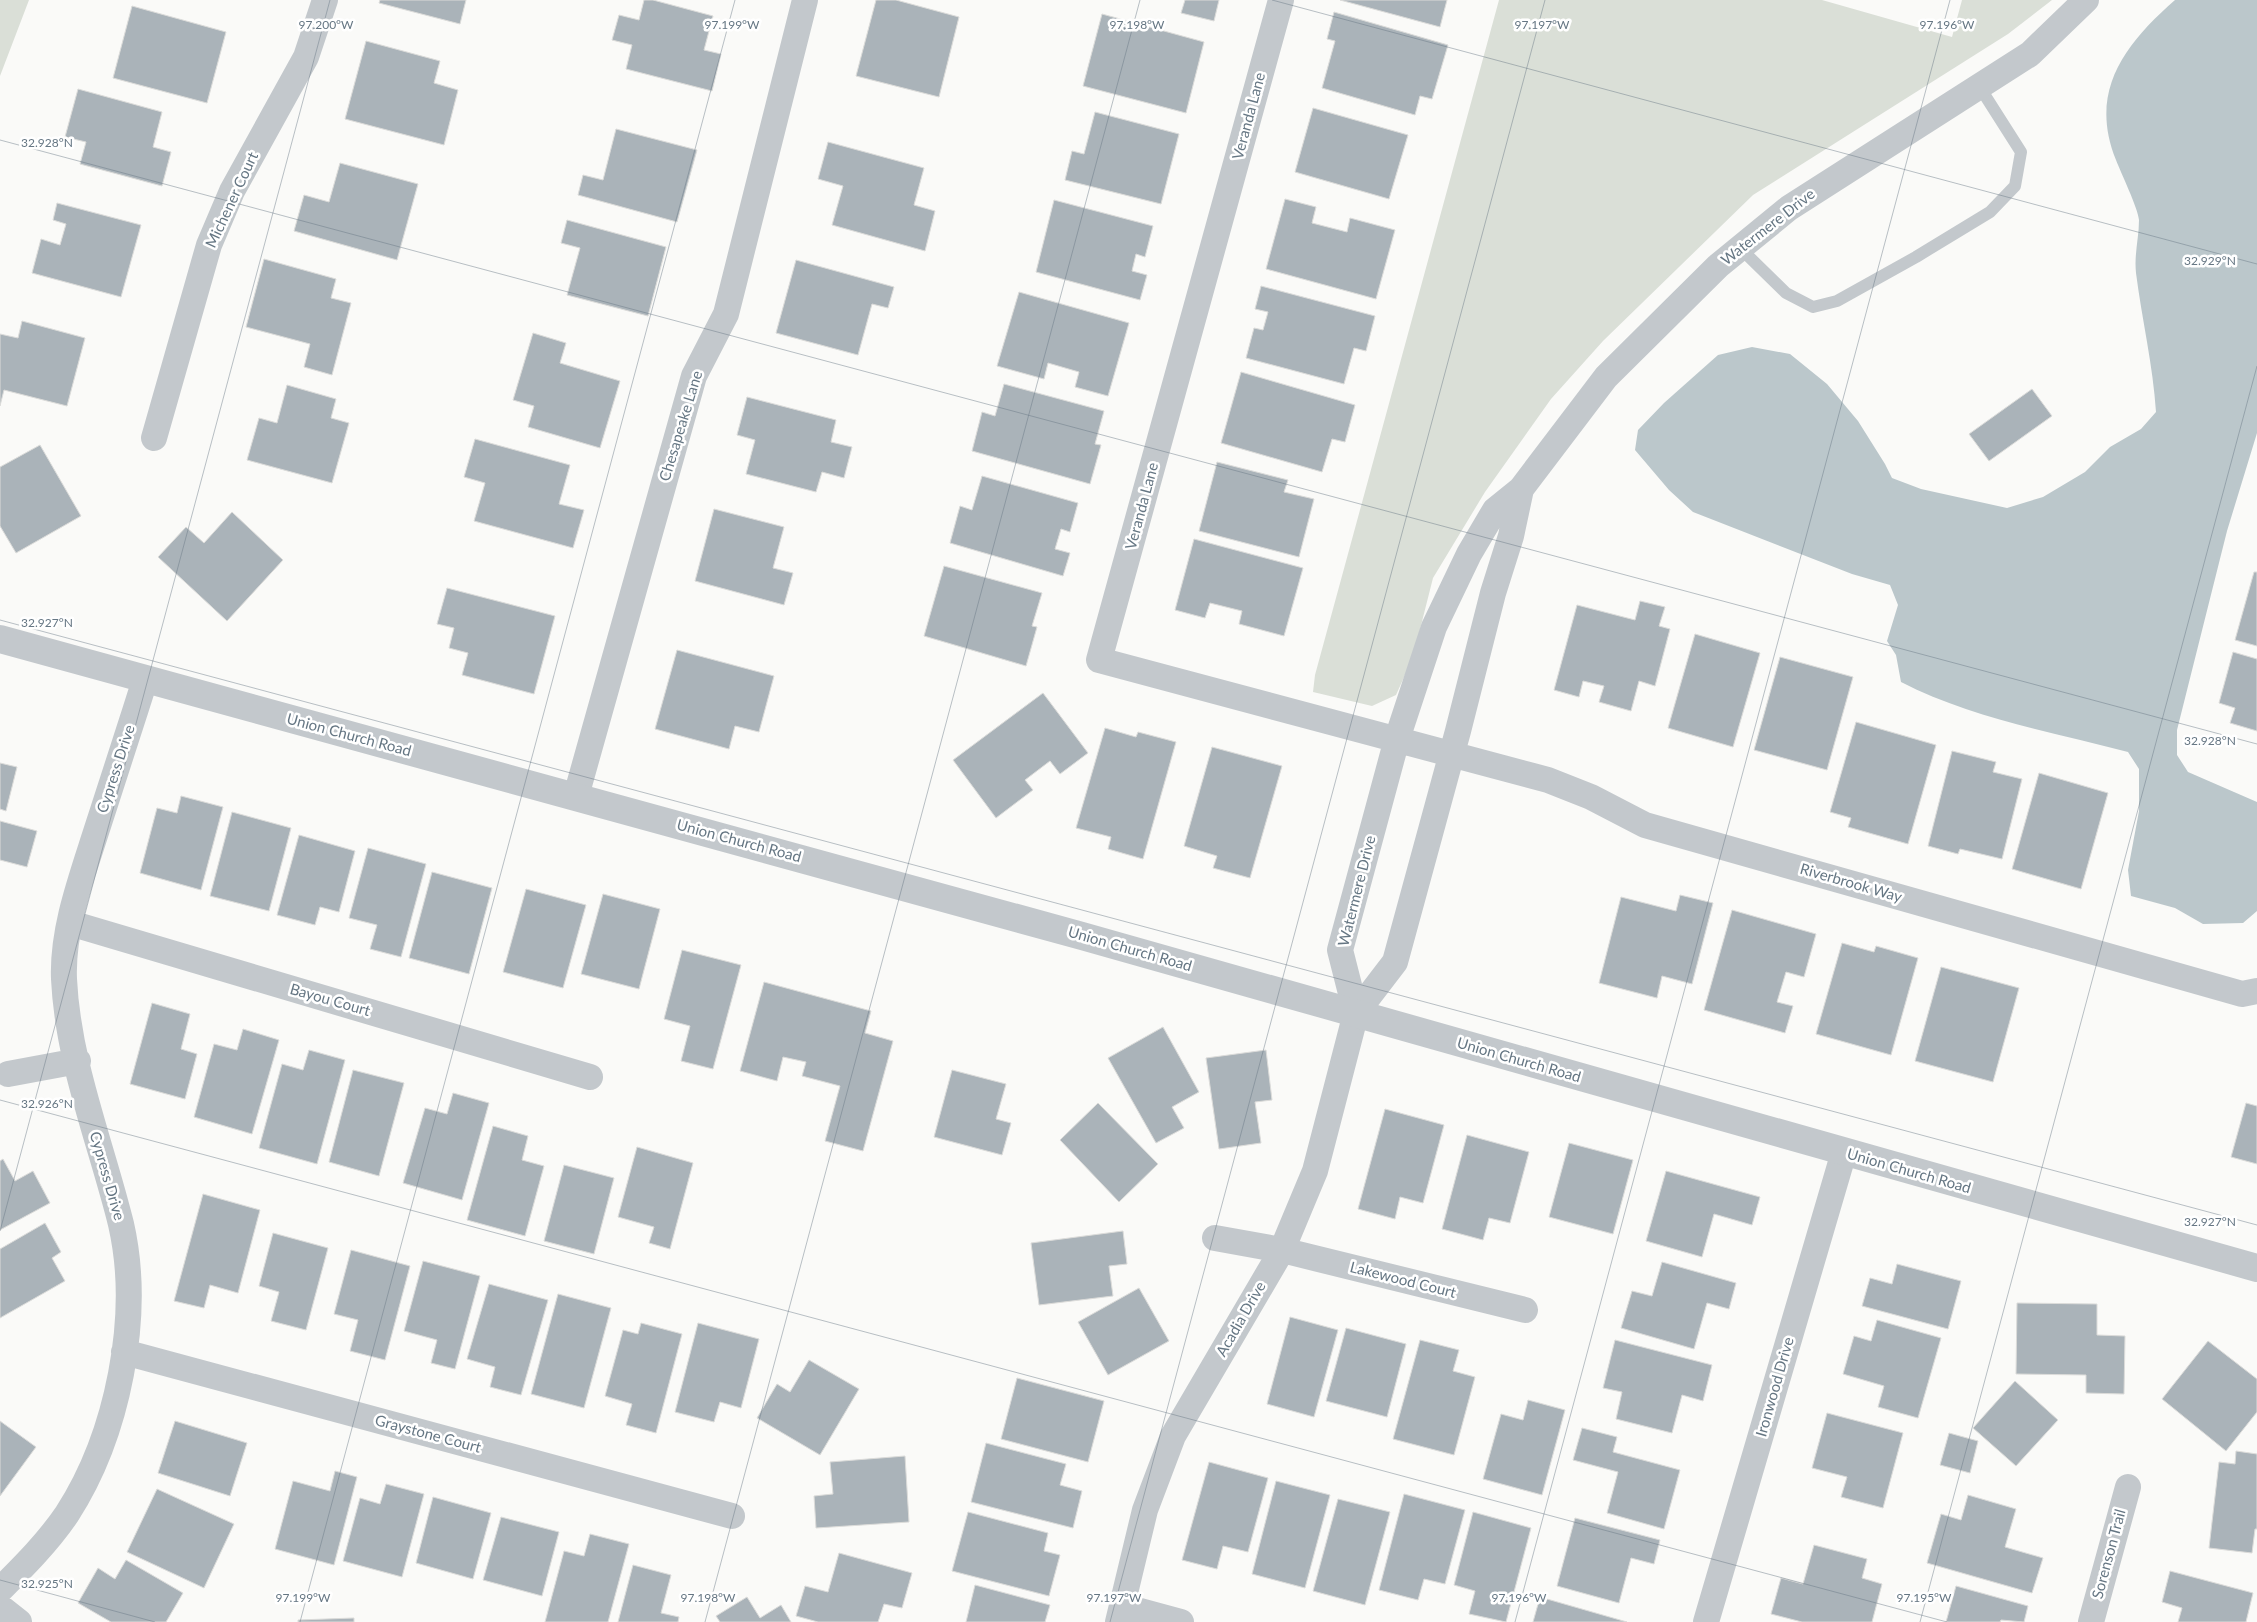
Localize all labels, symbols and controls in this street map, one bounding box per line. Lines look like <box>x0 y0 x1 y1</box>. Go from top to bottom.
text: 97.200°W <box>298 17 354 32</box>
text: 97.199°W <box>704 17 760 32</box>
text: 97.198°W <box>1109 17 1165 32</box>
text: 97.197°W <box>1514 17 1570 32</box>
text: 97.196°W <box>1919 17 1975 32</box>
street label: Veranda Lane <box>1228 70 1268 161</box>
text: 32.928°N <box>21 135 73 150</box>
street label: Michener Court <box>201 148 261 250</box>
street label: Watermere Drive <box>1717 184 1818 268</box>
text: 32.929°N <box>2184 253 2236 268</box>
street label: Chesapeake Lane <box>655 368 705 483</box>
street label: Veranda Lane <box>1121 460 1161 551</box>
text: 32.927°N <box>21 615 73 630</box>
street label: Union Church Road <box>285 709 413 759</box>
street label: Cypress Drive <box>92 722 138 815</box>
text: 32.928°N <box>2184 733 2236 748</box>
street label: Union Church Road <box>675 815 803 865</box>
street label: Watermere Drive <box>1334 833 1379 948</box>
street label: Riverbrook Way <box>1798 859 1905 905</box>
street label: Union Church Road <box>1066 922 1194 974</box>
street label: Bayou Court <box>288 979 373 1019</box>
street label: Union Church Road <box>1455 1033 1583 1085</box>
text: 32.926°N <box>21 1096 73 1111</box>
street label: Cypress Drive <box>87 1129 129 1222</box>
street label: Union Church Road <box>1845 1144 1973 1196</box>
text: 32.927°N <box>2184 1214 2236 1229</box>
street label: Lakewood Court <box>1348 1257 1459 1301</box>
street label: Acadia Drive <box>1211 1278 1269 1359</box>
street label: Ironwood Drive <box>1751 1335 1797 1439</box>
street label: Graystone Court <box>373 1410 484 1456</box>
street label: Sorenson Trail <box>2087 1507 2129 1600</box>
text: 32.925°N <box>21 1576 73 1591</box>
text: 97.199°W <box>275 1590 331 1605</box>
text: 97.198°W <box>680 1590 736 1605</box>
text: 97.197°W <box>1086 1590 1142 1605</box>
text: 97.196°W <box>1491 1590 1547 1605</box>
text: 97.195°W <box>1896 1590 1952 1605</box>

